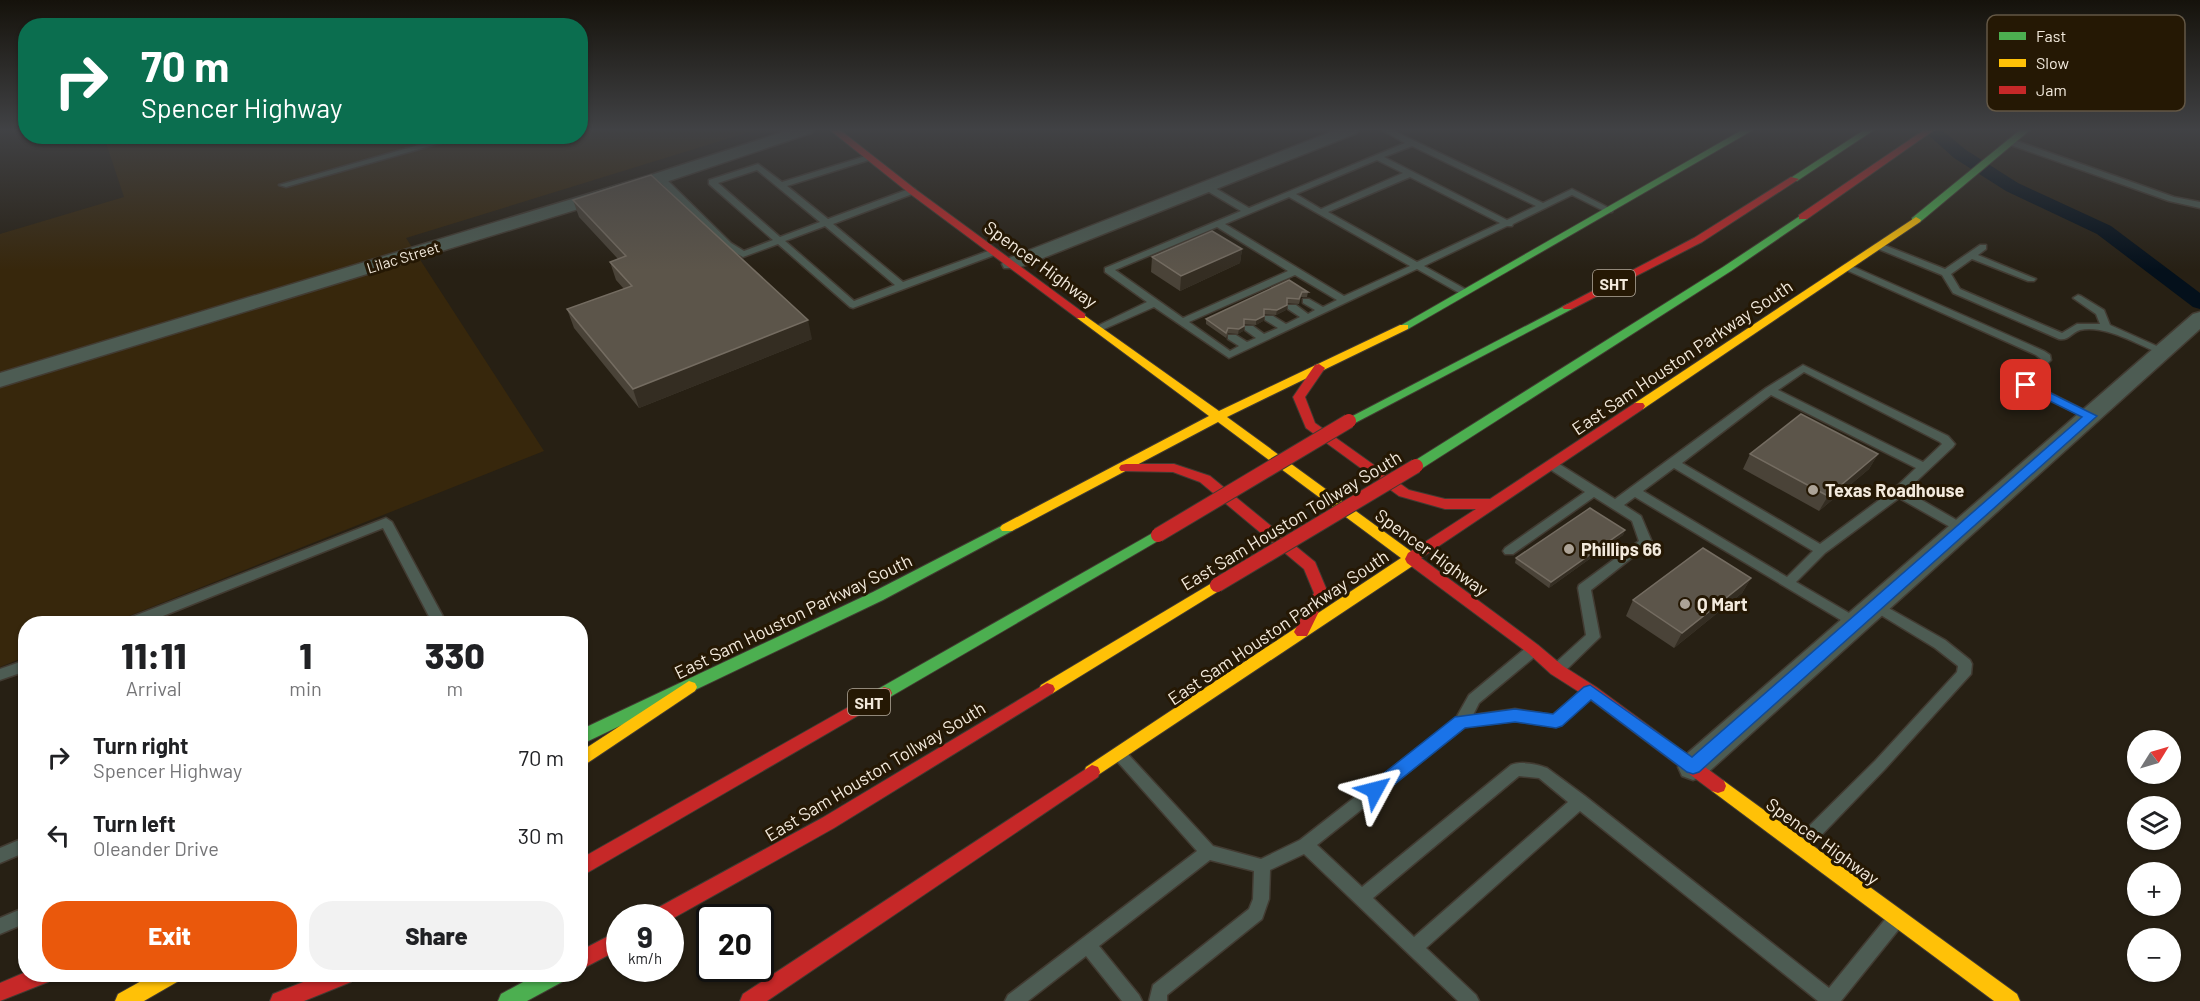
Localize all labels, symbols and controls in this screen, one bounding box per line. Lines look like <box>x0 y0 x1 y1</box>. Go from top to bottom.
legend <box>1987 15 2185 111</box>
text: Fast <box>2036 26 2066 45</box>
text: 70 m <box>141 40 229 90</box>
icon: right <box>42 42 120 120</box>
text: Slow <box>2036 53 2069 72</box>
text: Jam <box>2036 80 2067 99</box>
text: Spencer Highway <box>141 91 342 123</box>
street label: Spencer Highway <box>980 216 1102 312</box>
street label: Lilac Street <box>364 237 442 277</box>
road number: SHT <box>1593 270 1635 296</box>
street label: East Sam Houston Parkway South <box>1567 275 1797 439</box>
pin <box>2000 359 2051 410</box>
icon: arrive <box>2009 368 2042 401</box>
street label: East Sam Houston Tollway South <box>1177 445 1405 595</box>
place label: Texas Roadhouse <box>1825 479 1965 501</box>
marker: Texas Roadhouse <box>1806 483 1820 497</box>
street label: Spencer Highway <box>1371 504 1493 600</box>
place label: Phillips 66 <box>1581 538 1662 560</box>
marker: Phillips 66 <box>1562 542 1576 556</box>
street label: East Sam Houston Parkway South <box>1163 545 1393 709</box>
street label: East Sam Houston Parkway South <box>671 549 915 683</box>
place label: Q Mart <box>1697 593 1748 615</box>
marker: Q Mart <box>1678 597 1692 611</box>
text: 11:11 <box>121 633 186 676</box>
text: 1 <box>299 633 312 676</box>
text: 330 <box>425 633 485 676</box>
text: Arrival <box>126 676 182 700</box>
text: min <box>289 676 322 700</box>
text: m <box>447 676 463 700</box>
road number: SHT <box>848 689 890 715</box>
street label: East Sam Houston Tollway South <box>761 696 989 846</box>
north arrow <box>2127 730 2181 784</box>
map controls <box>2127 730 2181 982</box>
text: Turn right <box>93 732 188 758</box>
icon: right <box>42 741 75 774</box>
text: 70 m <box>519 744 564 770</box>
text: Spencer Highway <box>93 758 242 782</box>
position arrow <box>1343 758 1407 822</box>
street label: Spencer Highway <box>1762 793 1884 889</box>
button: layers <box>2127 796 2181 850</box>
text: Turn left <box>93 810 176 836</box>
icon: left <box>42 819 75 852</box>
text: 30 m <box>518 822 564 848</box>
text: Oleander Drive <box>93 836 219 860</box>
button: + <box>2127 862 2181 916</box>
button: Exit <box>42 901 297 970</box>
button: Share <box>309 901 564 970</box>
speed limit sign: 20 <box>696 904 774 982</box>
text: 9 <box>637 918 653 954</box>
button: − <box>2127 928 2181 982</box>
text: km/h <box>628 949 662 967</box>

